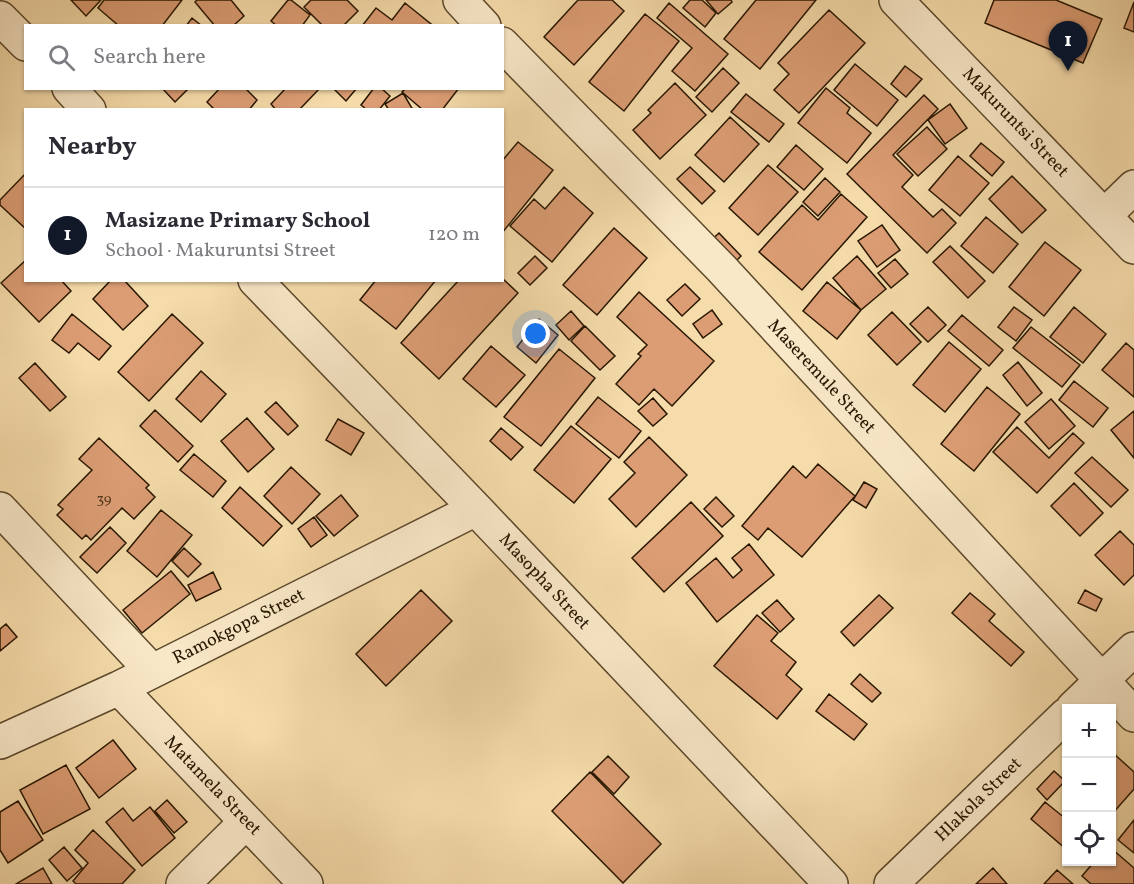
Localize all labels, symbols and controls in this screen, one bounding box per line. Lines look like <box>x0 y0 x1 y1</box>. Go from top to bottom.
pin: 1 <box>1048 22 1088 71</box>
search box <box>24 24 504 90</box>
icon: search <box>45 41 78 74</box>
text: Search here <box>93 42 206 73</box>
street label: Makuruntsi Street <box>956 62 1074 184</box>
text: Nearby <box>48 129 137 165</box>
text: Masizane Primary School <box>105 206 370 237</box>
text: 1 <box>63 221 72 249</box>
text: 120 m <box>428 221 480 249</box>
text: School · Makuruntsi Street <box>105 237 336 265</box>
street label: Maseremule Street <box>761 314 881 440</box>
your location <box>521 319 550 348</box>
house number: 39 <box>96 489 112 510</box>
street label: Masopha Street <box>493 528 595 636</box>
street label: Ramokgopa Street <box>169 583 309 671</box>
map controls <box>1062 704 1116 866</box>
button: + <box>1062 704 1116 758</box>
street label: Matamela Street <box>158 730 266 842</box>
street label: Hlakola Street <box>930 752 1028 848</box>
button: − <box>1062 758 1116 812</box>
button: locate <box>1062 812 1116 866</box>

